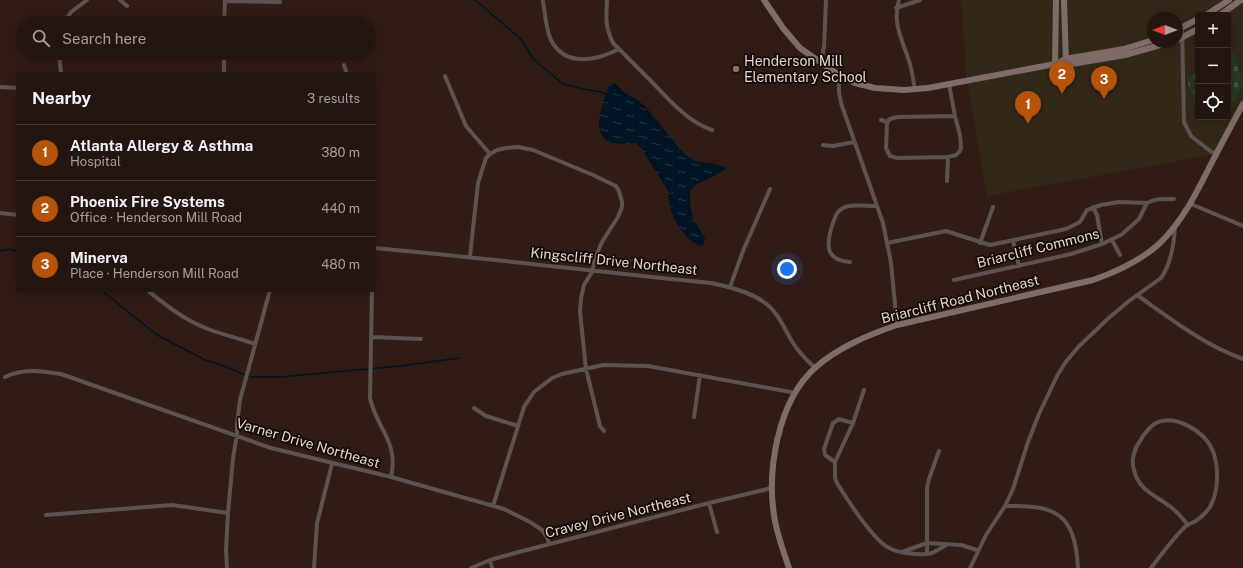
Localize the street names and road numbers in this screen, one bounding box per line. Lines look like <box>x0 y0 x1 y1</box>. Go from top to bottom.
street label: Briarcliff Commons <box>975 225 1101 271</box>
street label: Kingscliff Drive Northeast <box>530 244 698 278</box>
street label: Briarcliff Road Northeast <box>879 272 1041 326</box>
street label: Varner Drive Northeast <box>234 415 382 471</box>
street label: Cravey Drive Northeast <box>543 489 693 541</box>

